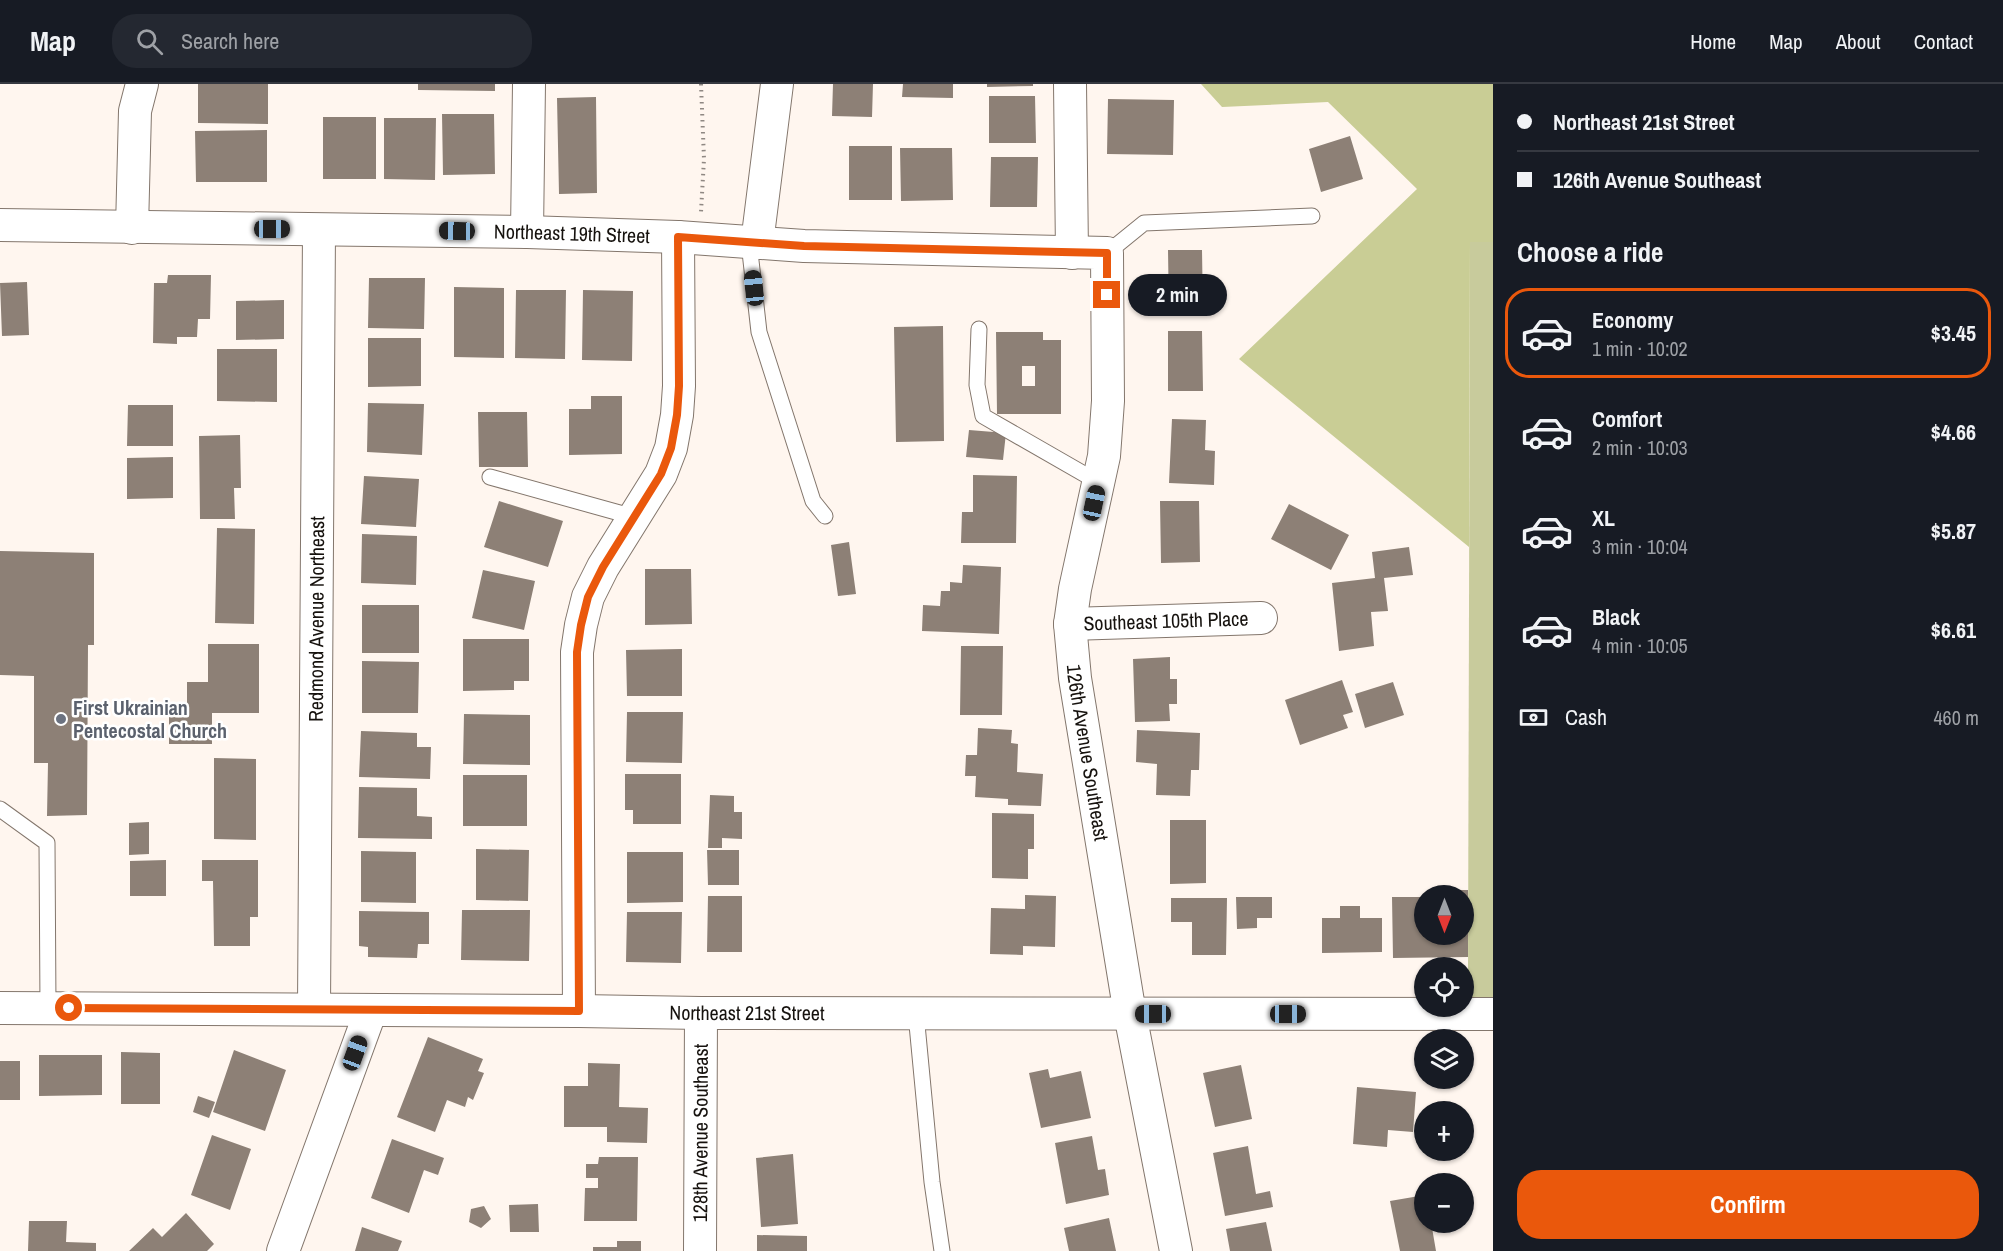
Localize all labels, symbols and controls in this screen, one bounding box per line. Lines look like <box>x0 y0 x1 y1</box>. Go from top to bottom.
search box <box>112 14 532 68</box>
text: Map <box>30 22 76 60</box>
icon: search <box>133 25 166 58</box>
text: Search here <box>181 26 279 56</box>
text: Home <box>1690 27 1736 56</box>
text: Map <box>1769 27 1803 56</box>
text: About <box>1836 27 1881 56</box>
text: Contact <box>1914 27 1973 56</box>
text: Northeast 21st Street <box>1553 107 1734 137</box>
text: 126th Avenue Southeast <box>1553 165 1761 195</box>
street label: Northeast 19th Street <box>494 218 651 249</box>
car <box>254 220 290 238</box>
car <box>439 222 475 240</box>
text: Choose a ride <box>1517 234 1663 270</box>
car <box>743 269 765 307</box>
callout: 2 min <box>1128 274 1227 316</box>
route end <box>1093 281 1120 308</box>
text: 2 min <box>1156 281 1199 308</box>
text: Economy <box>1592 305 1673 335</box>
icon: car <box>1520 306 1574 360</box>
text: $3.45 <box>1931 318 1976 348</box>
text: 1 min · 10:02 <box>1592 335 1688 362</box>
text: Comfort <box>1592 404 1662 434</box>
icon: car <box>1520 405 1574 459</box>
text: $4.66 <box>1931 417 1976 447</box>
text: 2 min · 10:03 <box>1592 434 1688 461</box>
car <box>1081 484 1107 522</box>
text: XL <box>1592 503 1615 533</box>
icon: car <box>1520 504 1574 558</box>
street label: Redmond Avenue Northeast <box>302 516 330 722</box>
text: $5.87 <box>1931 516 1976 546</box>
text: 3 min · 10:04 <box>1592 533 1688 560</box>
text: Black <box>1592 602 1640 632</box>
icon: car <box>1520 603 1574 657</box>
street label: Southeast 105th Place <box>1083 604 1249 637</box>
text: $6.61 <box>1931 615 1976 645</box>
text: 4 min · 10:05 <box>1592 632 1688 659</box>
street label: 126th Avenue Southeast <box>1061 663 1116 843</box>
place label: First Ukrainian Pentecostal Church <box>73 694 227 744</box>
icon: cash <box>1517 701 1550 734</box>
text: Cash <box>1565 702 1607 732</box>
text: 460 m <box>1933 704 1979 731</box>
marker: First Ukrainian Pentecostal Church <box>54 712 68 726</box>
north arrow <box>1414 885 1474 945</box>
map controls <box>1414 885 1474 1233</box>
button: locate <box>1414 957 1474 1017</box>
route start <box>55 994 82 1021</box>
street label: Northeast 21st Street <box>669 998 825 1026</box>
car <box>1135 1005 1171 1023</box>
car <box>1270 1005 1306 1023</box>
button: layers <box>1414 1029 1474 1089</box>
car <box>340 1033 370 1073</box>
street label: 128th Avenue Southeast <box>686 1043 714 1222</box>
button: + <box>1414 1101 1474 1161</box>
button: Confirm <box>1517 1170 1979 1239</box>
button: − <box>1414 1173 1474 1233</box>

